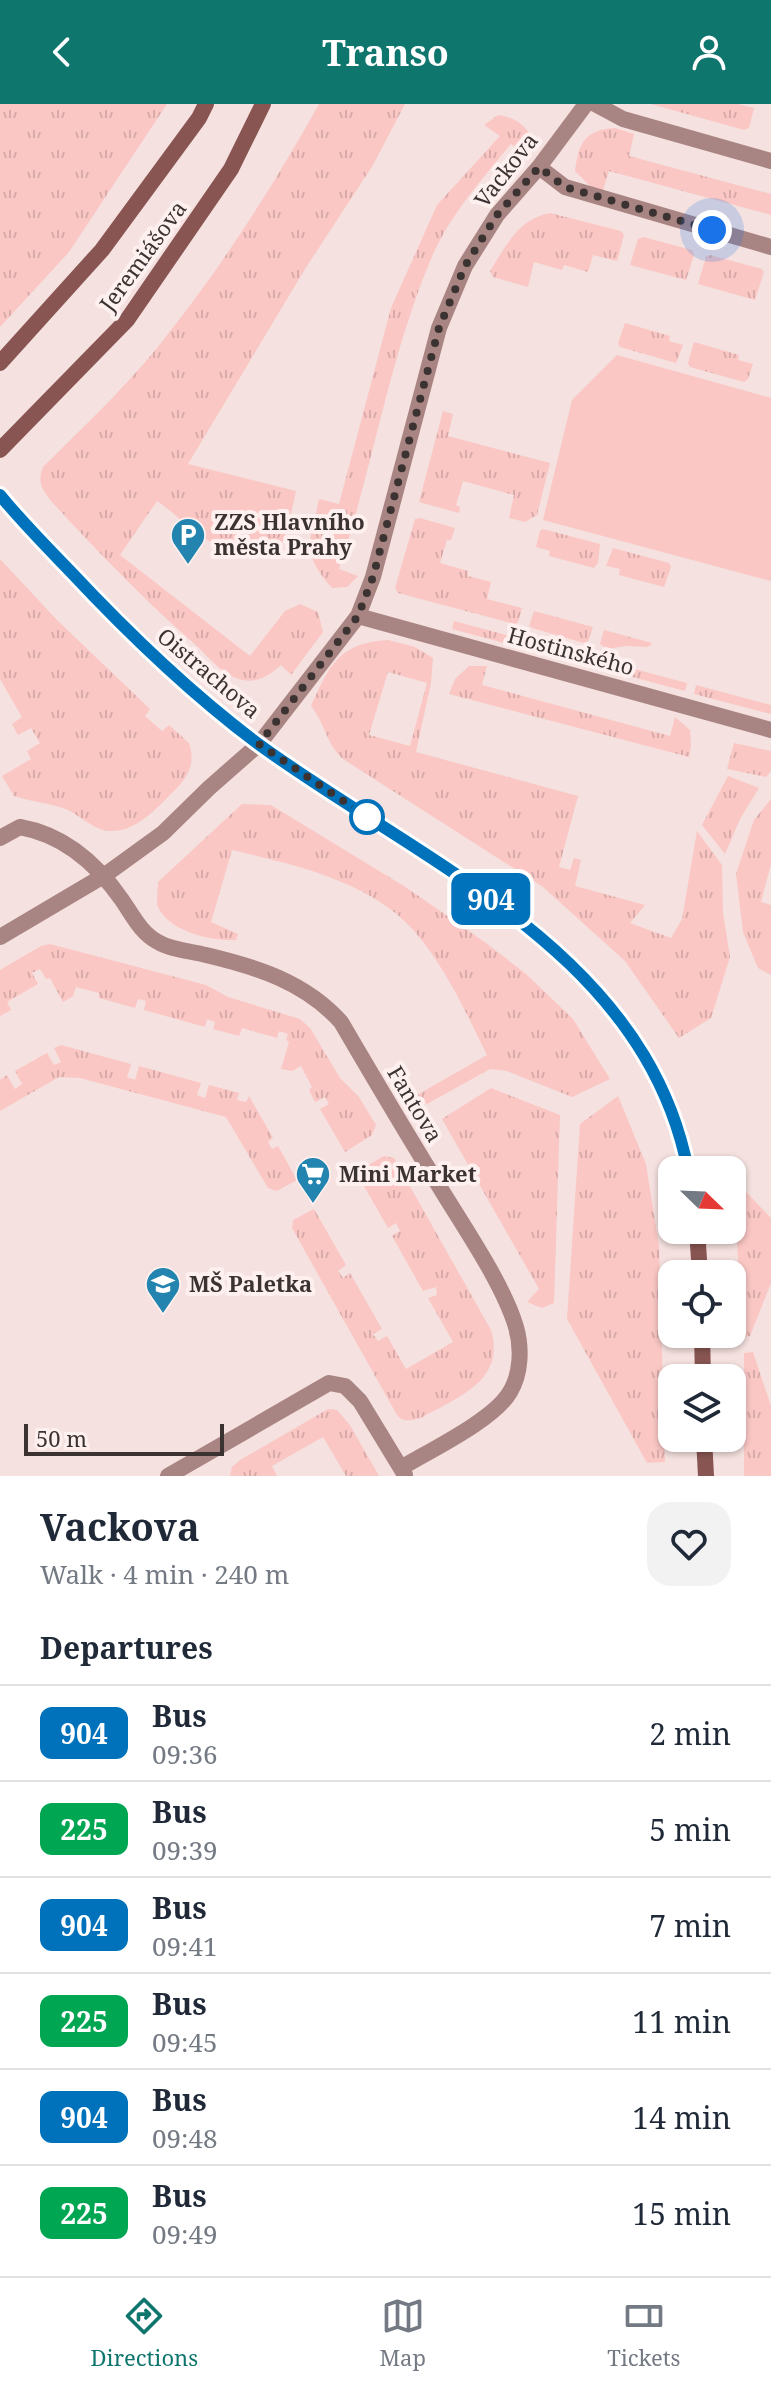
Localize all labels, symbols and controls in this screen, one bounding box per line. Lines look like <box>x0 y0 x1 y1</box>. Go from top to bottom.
text: Transo <box>322 28 449 77</box>
icon: back <box>40 30 84 74</box>
icon: person <box>687 30 731 74</box>
street label: Vackova <box>467 126 544 213</box>
street label: Jeremiášova <box>91 194 192 318</box>
your location <box>692 210 732 250</box>
place label: ZZS Hlavního města Prahy <box>214 506 365 561</box>
parking icon: ZZS Hlavního města Prahy <box>169 516 207 566</box>
street label: Hostinského <box>505 619 638 681</box>
street label: Oistrachova <box>152 620 268 724</box>
unlabelled marker <box>350 800 384 834</box>
line badge: 904 <box>445 873 537 925</box>
text: 904 <box>467 880 515 918</box>
street label: Fantova <box>381 1060 450 1147</box>
supermarket icon: Mini Market <box>294 1155 332 1205</box>
north arrow <box>658 1156 746 1244</box>
map controls <box>658 1156 746 1452</box>
place label: Mini Market <box>339 1158 477 1188</box>
button: locate <box>658 1260 746 1348</box>
school or university icon: MŠ Paletka <box>144 1265 182 1315</box>
place label: MŠ Paletka <box>189 1268 312 1298</box>
button: layers <box>658 1364 746 1452</box>
scale bar <box>24 1420 224 1456</box>
text: 50 m <box>36 1423 87 1453</box>
text: Vackova <box>40 1500 200 1552</box>
button: heart <box>647 1502 731 1586</box>
text: Walk · 4 min · 240 m <box>40 1556 289 1592</box>
text: Departures <box>40 1627 213 1668</box>
text: Bus <box>152 1695 207 1736</box>
text: 2 min <box>649 1713 731 1754</box>
text: 904 <box>60 1714 108 1752</box>
text: 09:36 <box>152 1736 218 1772</box>
text: Bus <box>152 1791 207 1832</box>
text: 5 min <box>649 1809 731 1850</box>
text: 225 <box>60 1810 108 1848</box>
text: 09:39 <box>152 1832 218 1868</box>
text: Bus <box>152 1887 207 1928</box>
text: 7 min <box>649 1905 731 1946</box>
text: 904 <box>60 1906 108 1944</box>
text: 09:41 <box>152 1928 218 1964</box>
text: Bus <box>152 1983 207 2024</box>
text: 11 min <box>632 2001 731 2042</box>
text: 225 <box>60 2002 108 2040</box>
text: 09:45 <box>152 2024 218 2060</box>
text: Bus <box>152 2079 207 2120</box>
text: 14 min <box>632 2097 731 2138</box>
text: 904 <box>60 2098 108 2136</box>
text: 09:48 <box>152 2120 218 2156</box>
text: Bus <box>152 2175 207 2216</box>
text: 15 min <box>632 2193 731 2234</box>
text: 225 <box>60 2194 108 2232</box>
text: 09:49 <box>152 2216 218 2252</box>
tab: Directions <box>91 2294 198 2372</box>
tab: Map <box>379 2294 426 2372</box>
tab: Tickets <box>607 2294 680 2372</box>

